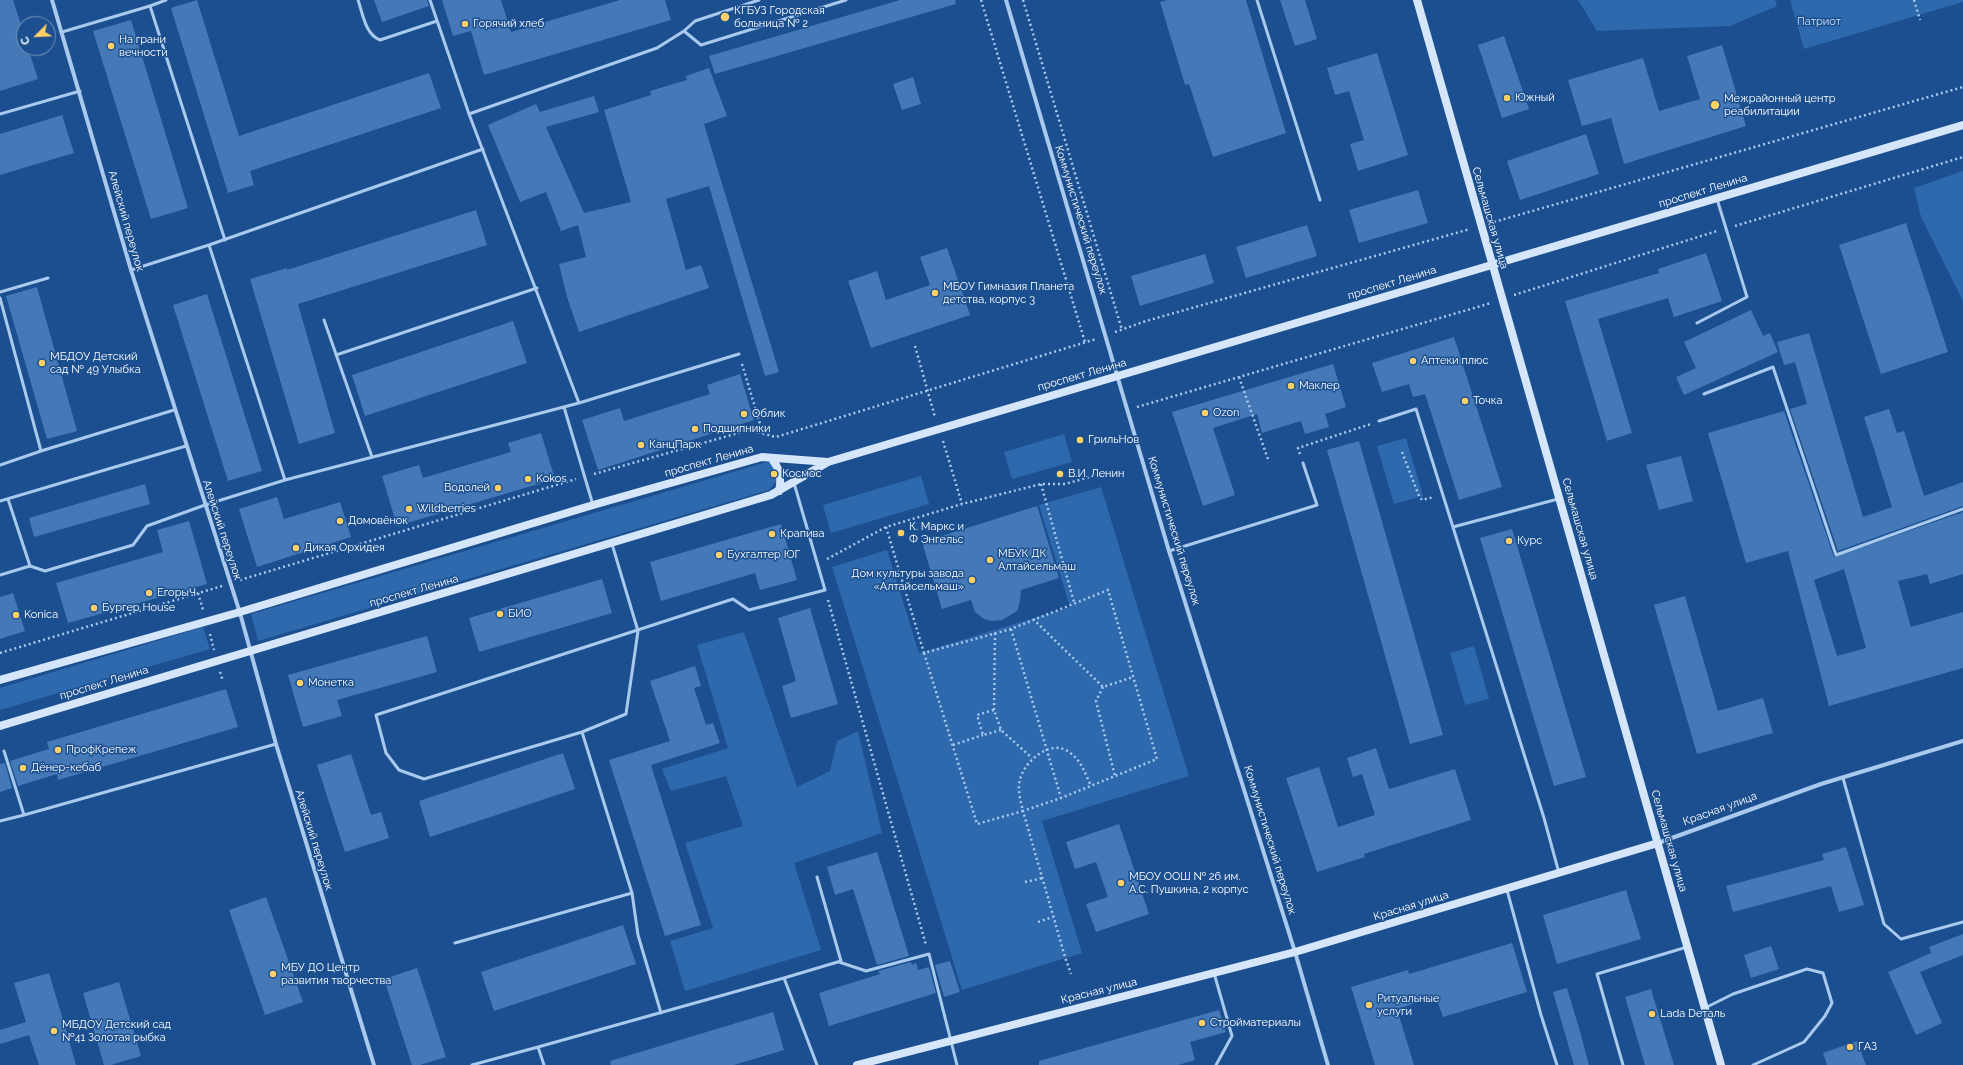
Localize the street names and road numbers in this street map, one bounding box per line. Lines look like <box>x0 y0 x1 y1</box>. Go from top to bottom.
street label: Коммунистический переулок <box>1052 144 1110 296</box>
street label: Сельмашская улица <box>1469 165 1511 271</box>
street label: Алейский переулок <box>105 169 147 273</box>
street label: проспект Ленина <box>1657 171 1749 211</box>
street label: проспект Ленина <box>1346 263 1438 303</box>
street label: проспект Ленина <box>1036 356 1128 394</box>
street label: проспект Ленина <box>663 442 755 480</box>
street label: Коммунистический переулок <box>1145 455 1203 607</box>
street label: Сельмашская улица <box>1559 476 1601 582</box>
street label: Алейский переулок <box>200 478 244 582</box>
street label: проспект Ленина <box>368 572 460 610</box>
street label: проспект Ленина <box>58 663 150 703</box>
street label: Коммунистический переулок <box>1241 764 1299 916</box>
street label: Алейский переулок <box>292 788 336 892</box>
street label: Сельмашская улица <box>1648 788 1690 894</box>
street label: Красная улица <box>1681 789 1759 829</box>
street label: Красная улица <box>1372 888 1450 924</box>
street label: Красная улица <box>1060 975 1138 1007</box>

